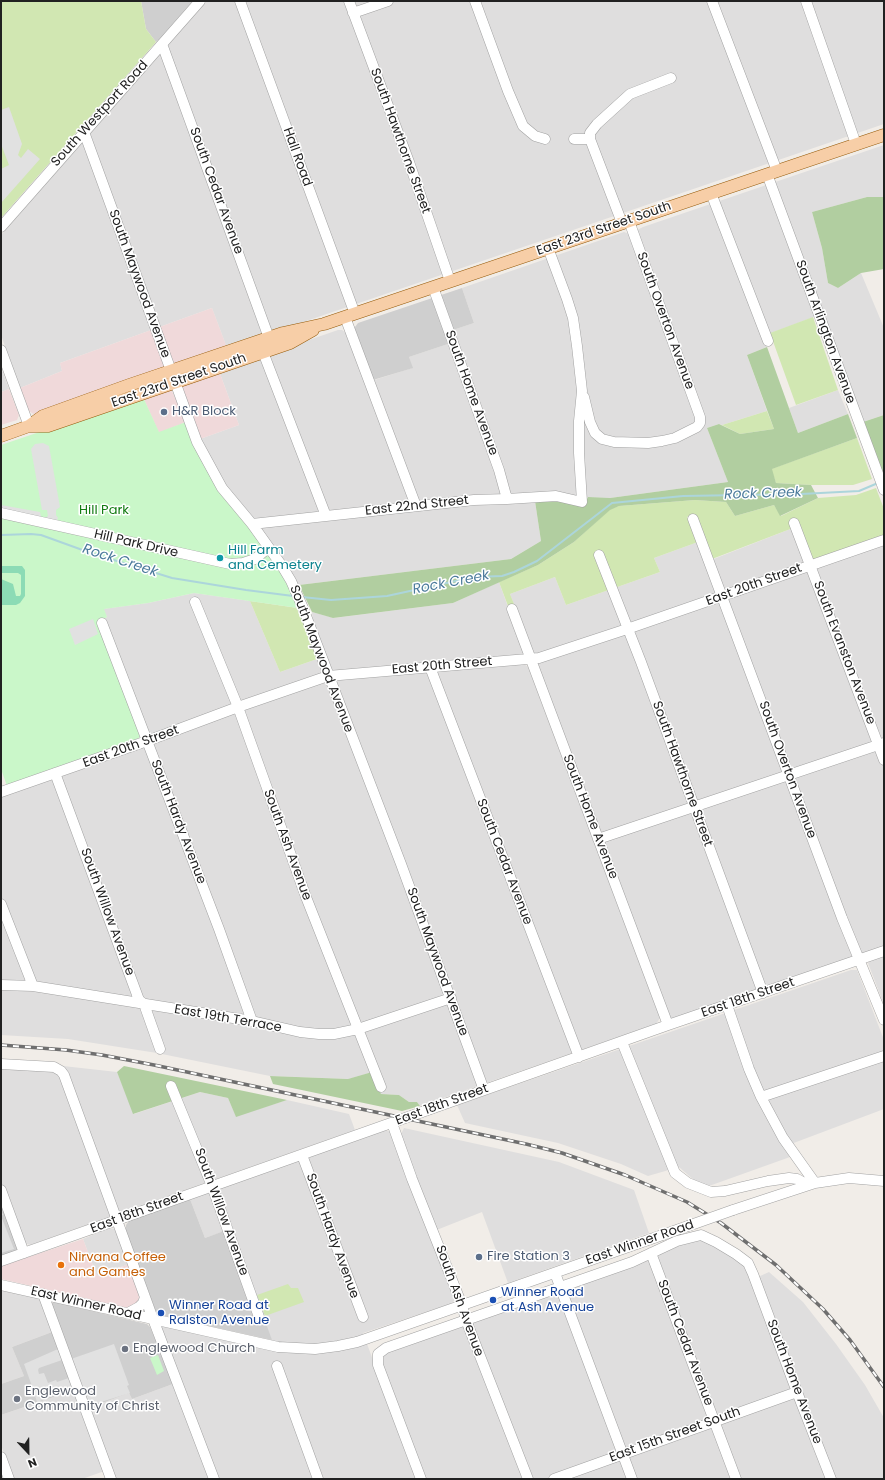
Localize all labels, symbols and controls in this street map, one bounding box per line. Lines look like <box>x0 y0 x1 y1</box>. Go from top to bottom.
street label: South Westport Road <box>48 58 152 170</box>
street label: South Hawthorne Street <box>366 66 434 216</box>
street label: Hall Road <box>279 125 315 189</box>
street label: South Cedar Avenue <box>186 126 246 256</box>
street label: East 23rd Street South <box>535 199 673 259</box>
street label: South Maywood Avenue <box>105 208 173 360</box>
street label: South Overton Avenue <box>633 250 697 392</box>
street label: South Arlington Avenue <box>792 258 858 406</box>
street label: South Home Avenue <box>441 328 501 458</box>
street label: East 23rd Street South <box>110 351 248 411</box>
place label: H&R Block <box>172 404 236 420</box>
marker: H&R Block <box>159 407 169 417</box>
water label: Rock Creek <box>724 484 802 504</box>
street label: East 22nd Street <box>364 493 470 519</box>
park label: Hill Park <box>79 503 129 519</box>
street label: Hill Park Drive <box>92 527 180 561</box>
water label: Rock Creek <box>80 541 160 581</box>
place label: Hill Farm and Cemetery <box>228 543 322 574</box>
marker: Hill Farm and Cemetery <box>215 553 225 563</box>
street label: East 20th Street <box>704 560 804 610</box>
water label: Rock Creek <box>411 567 491 599</box>
street label: South Evanston Avenue <box>809 579 879 727</box>
street label: South Maywood Avenue <box>286 583 356 735</box>
street label: East 20th Street <box>391 654 493 678</box>
street label: South Hawthorne Street <box>648 699 716 849</box>
street label: South Overton Avenue <box>755 699 819 841</box>
street label: East 20th Street <box>81 722 181 772</box>
street label: South Home Avenue <box>559 753 621 881</box>
street label: South Hardy Avenue <box>147 758 209 886</box>
street label: South Ash Avenue <box>260 787 314 903</box>
street label: South Cedar Avenue <box>473 797 535 927</box>
street label: South Willow Avenue <box>77 846 137 978</box>
street label: South Maywood Avenue <box>403 886 471 1038</box>
street label: East 18th Street <box>699 975 797 1021</box>
street label: East 19th Terrace <box>173 1002 283 1036</box>
street label: East 18th Street <box>394 1081 490 1129</box>
street label: South Willow Avenue <box>191 1146 251 1278</box>
street label: South Hardy Avenue <box>302 1171 362 1301</box>
street label: East 18th Street <box>89 1189 185 1237</box>
street label: East Winner Road <box>584 1217 696 1269</box>
street label: South Ash Avenue <box>432 1243 486 1359</box>
place label: Fire Station 3 <box>487 1249 570 1265</box>
place label: Nirvana Coffee and Games <box>69 1250 166 1281</box>
marker: Fire Station 3 <box>474 1252 484 1262</box>
marker: Nirvana Coffee and Games <box>56 1260 66 1270</box>
street label: South Cedar Avenue <box>654 1278 716 1408</box>
street label: East Winner Road <box>29 1284 143 1324</box>
place label: Winner Road at Ash Avenue <box>501 1285 594 1316</box>
marker: Winner Road at Ash Avenue <box>488 1295 498 1305</box>
place label: Winner Road at Ralston Avenue <box>169 1298 269 1329</box>
marker: Winner Road at Ralston Avenue <box>156 1308 166 1318</box>
street label: South Home Avenue <box>763 1318 825 1446</box>
place label: Englewood Church <box>133 1341 255 1357</box>
marker: Englewood Church <box>120 1344 130 1354</box>
place label: Englewood Community of Christ <box>25 1384 159 1415</box>
marker: Englewood Community of Christ <box>12 1394 22 1404</box>
street label: East 15th Street South <box>607 1404 743 1466</box>
north arrow <box>8 1432 48 1472</box>
text: N <box>26 1454 39 1472</box>

